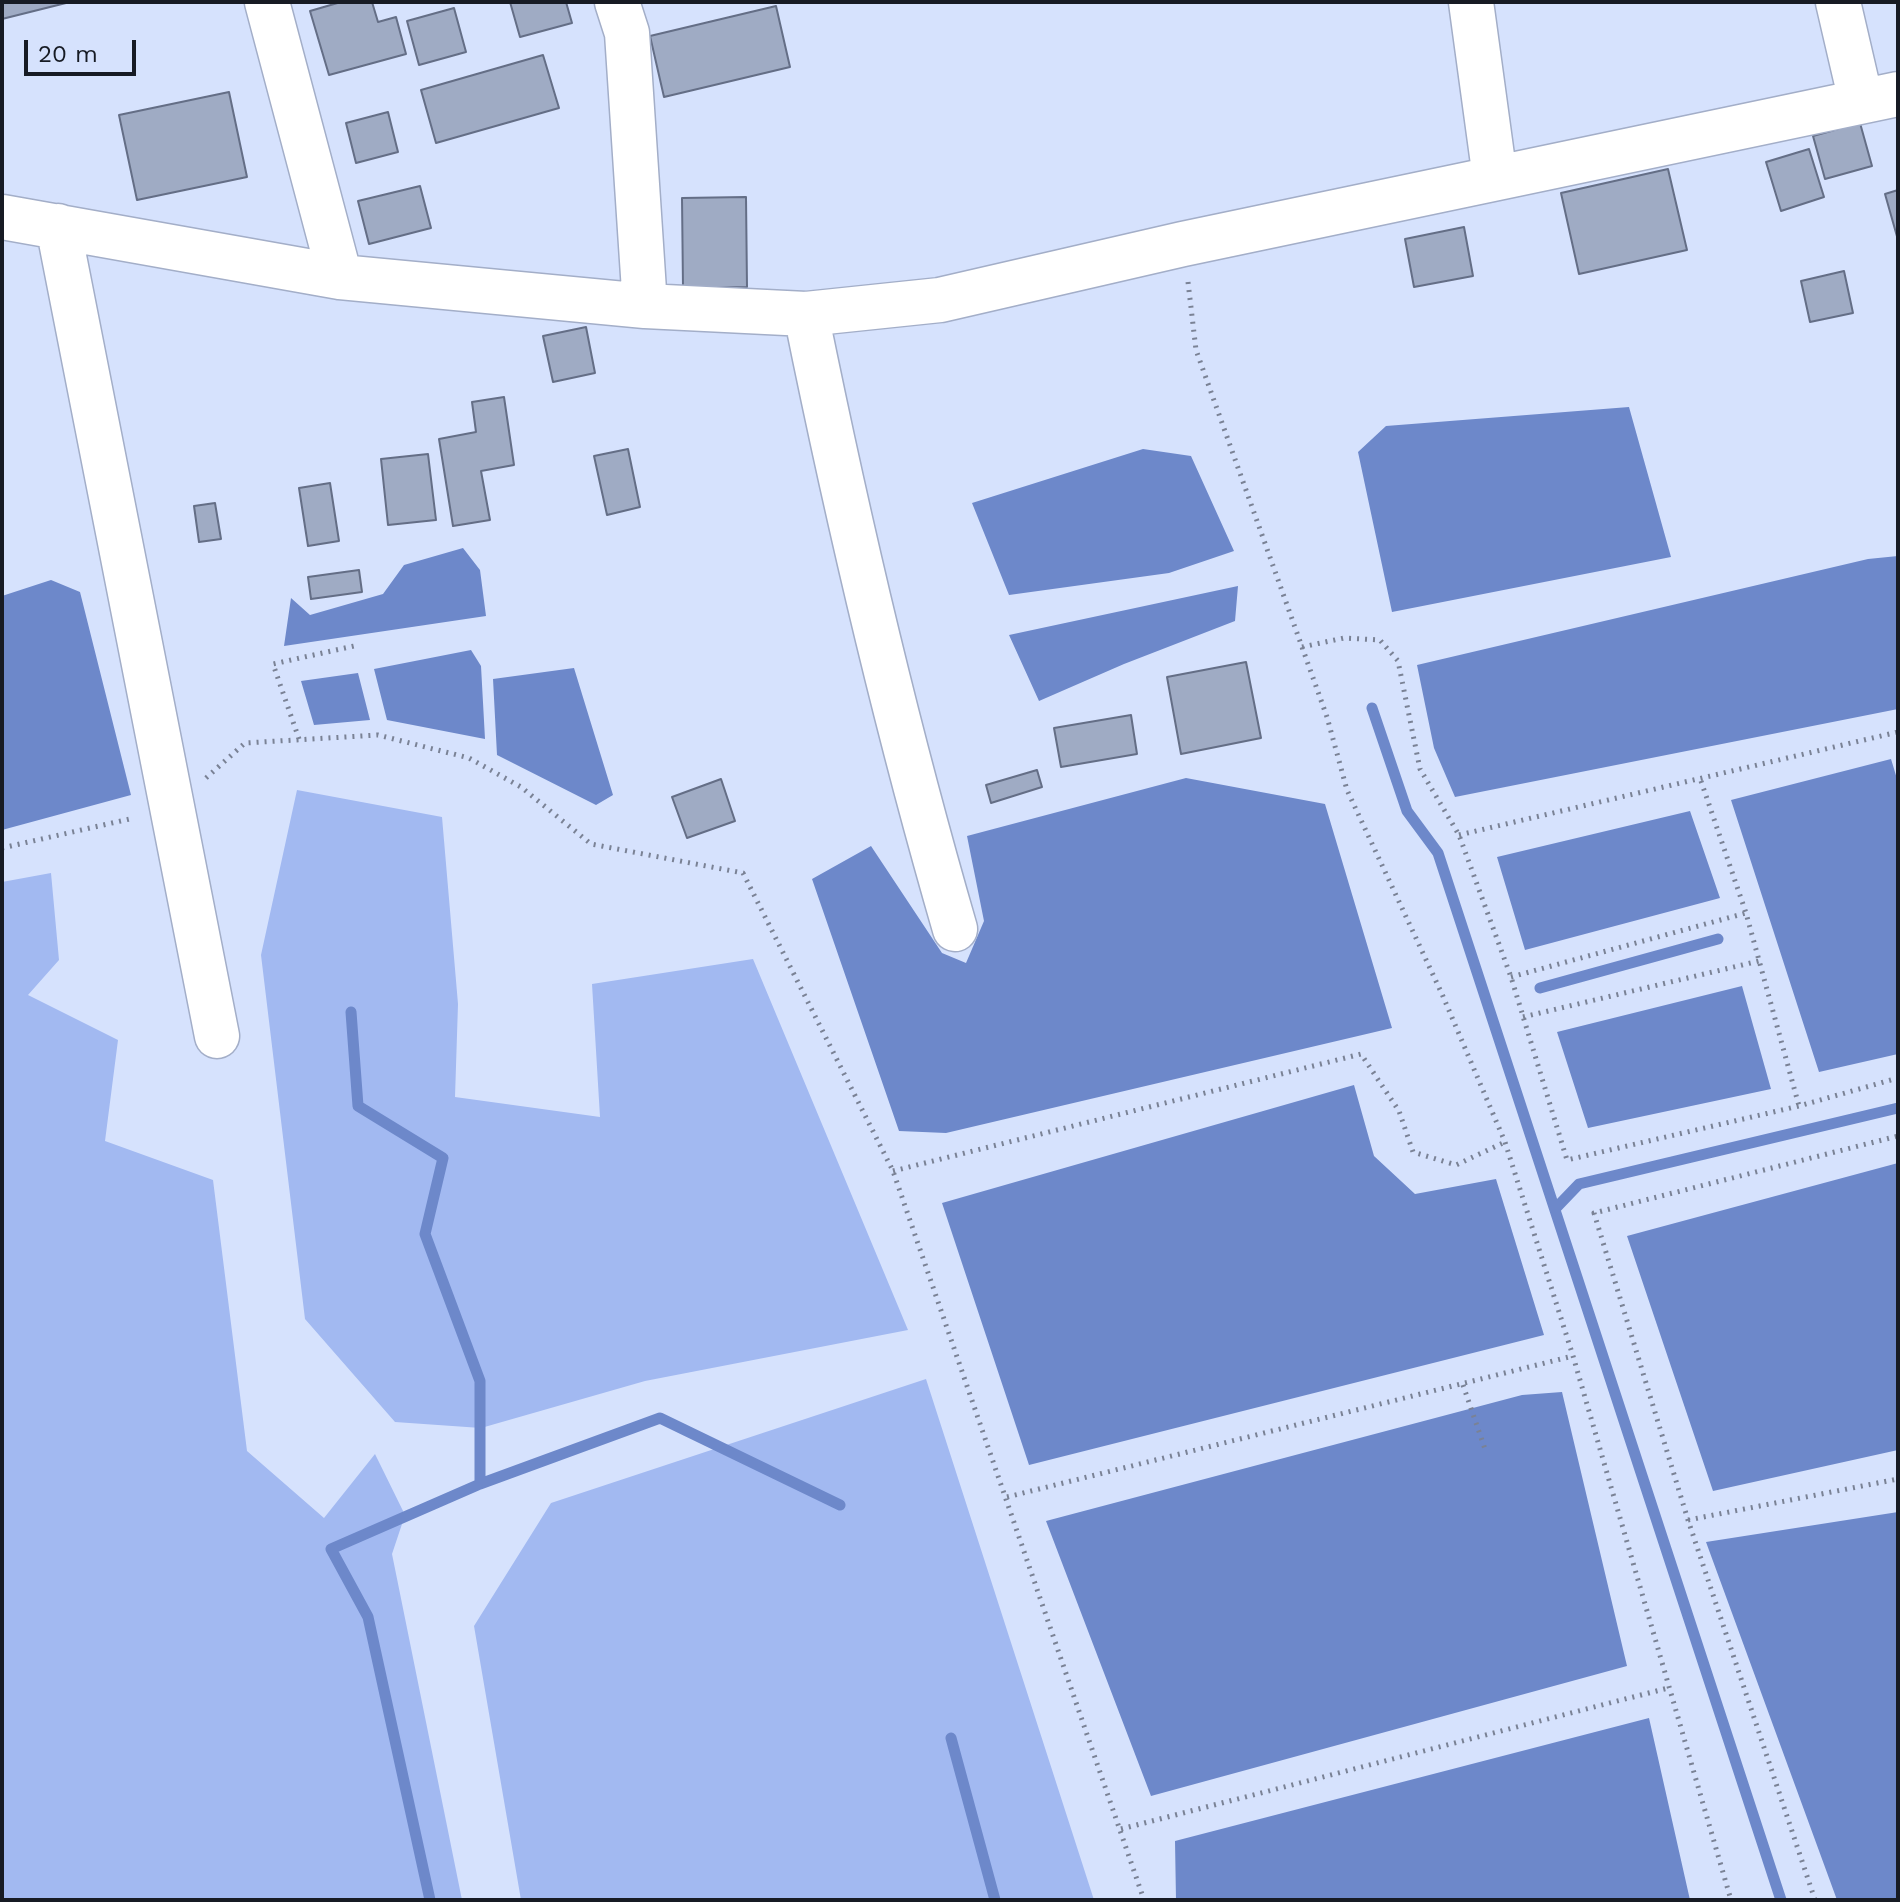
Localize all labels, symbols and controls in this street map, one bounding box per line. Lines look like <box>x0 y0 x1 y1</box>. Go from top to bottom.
scale bar <box>28 24 140 74</box>
text: 20 m <box>38 40 98 68</box>

